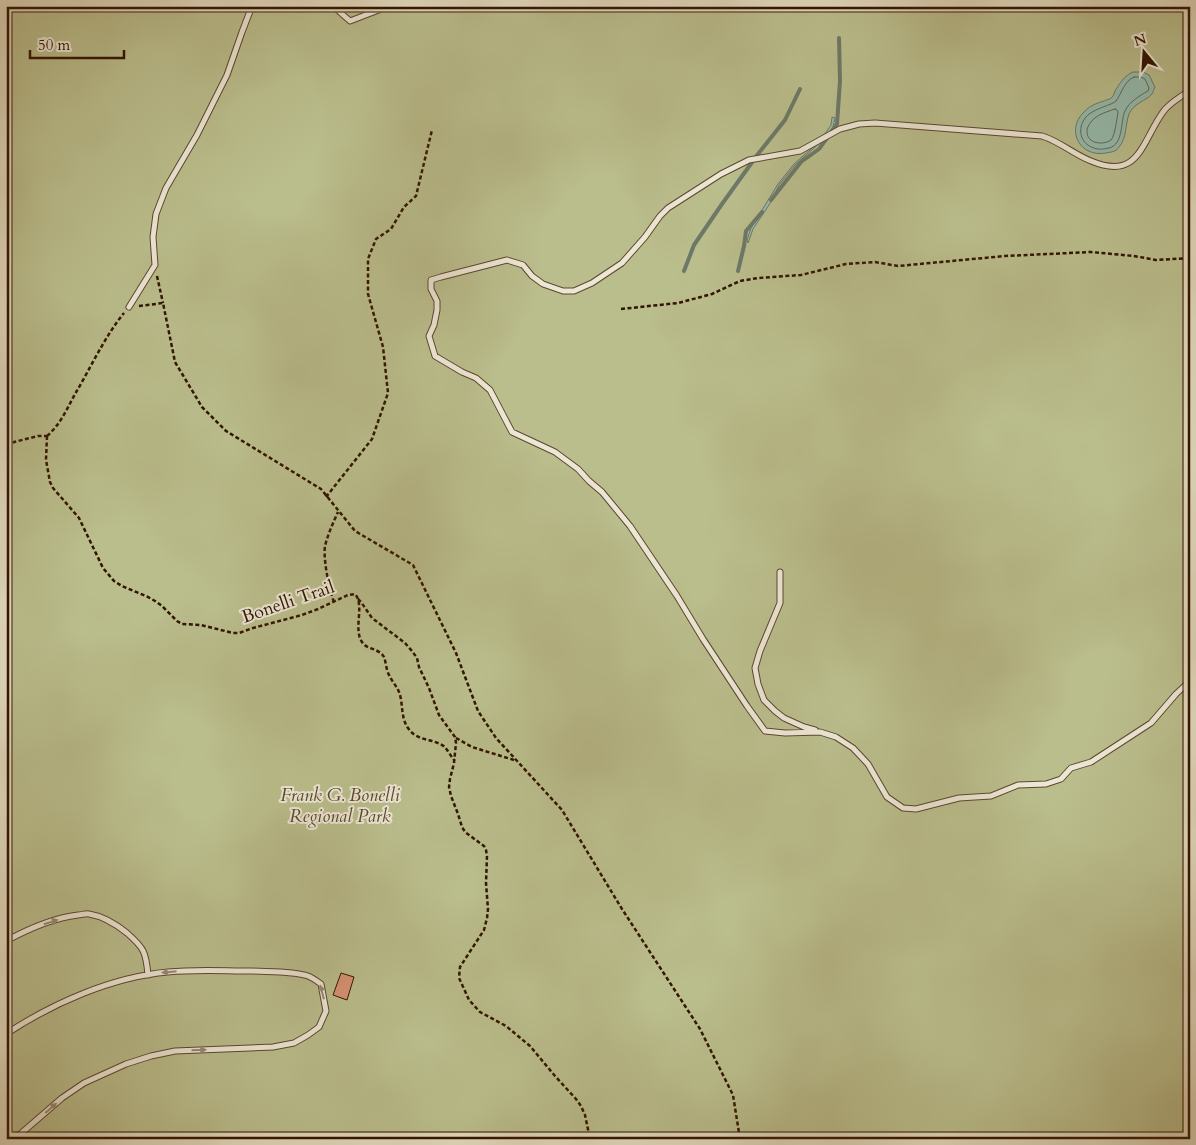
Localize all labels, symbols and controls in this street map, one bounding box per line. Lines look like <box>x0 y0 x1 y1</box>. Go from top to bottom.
scale bar <box>30 28 124 60</box>
north arrow <box>1118 28 1168 78</box>
text: N <box>1131 29 1149 51</box>
text: 50 m <box>38 35 70 55</box>
street label: Bonelli Trail <box>238 574 338 630</box>
park label: Frank G. Bonelli Regional Park <box>280 783 401 829</box>
one-way arrow <box>44 917 59 925</box>
one-way arrow <box>161 968 177 976</box>
one-way arrow <box>318 984 326 1000</box>
one-way arrow <box>191 1045 207 1053</box>
one-way arrow <box>44 1102 56 1114</box>

